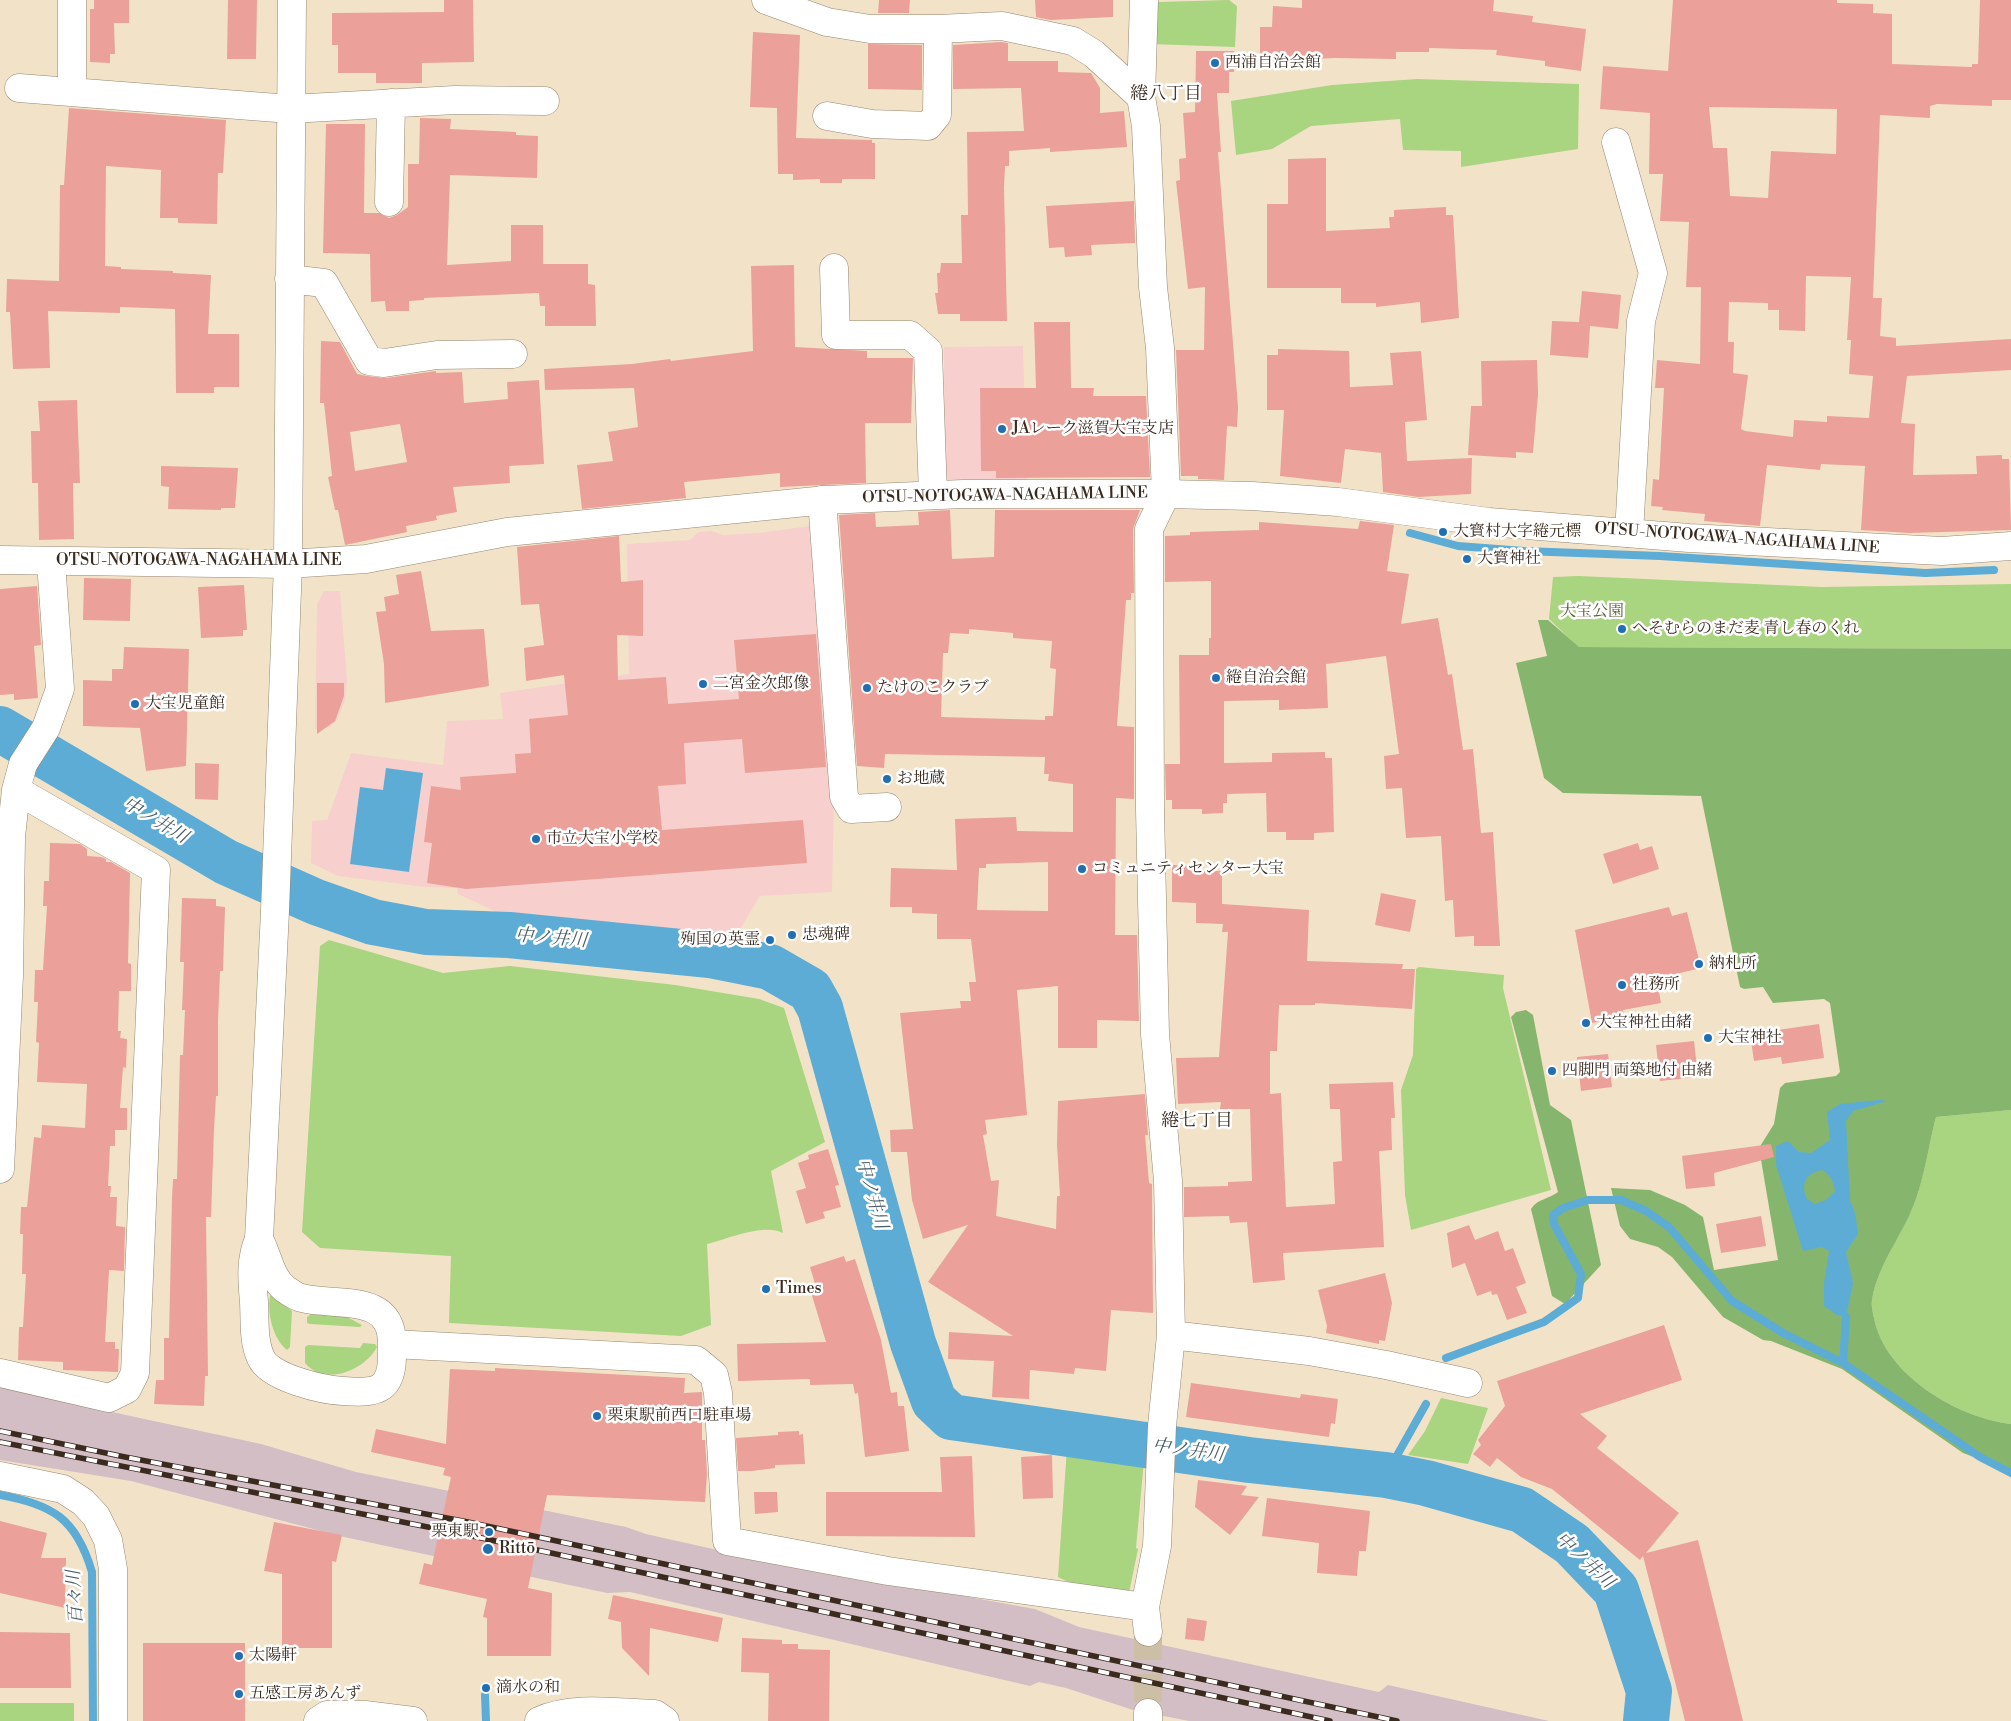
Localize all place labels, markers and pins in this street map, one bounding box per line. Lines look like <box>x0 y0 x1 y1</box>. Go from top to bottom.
place label: 西浦自治会館 <box>1225 53 1321 73</box>
marker: 西浦自治会館 <box>1209 57 1221 69</box>
place label: JAレーク滋賀大宝支店 <box>1012 419 1174 439</box>
marker: JAレーク滋賀大宝支店 <box>996 423 1008 435</box>
place label: 大寳村大字綣元標 <box>1453 522 1581 542</box>
marker: 大寳村大字綣元標 <box>1437 526 1449 538</box>
place label: 大寳神社 <box>1477 549 1541 569</box>
marker: 大寳神社 <box>1461 553 1473 565</box>
place label: へそむらのまだ麦 青し春のくれ <box>1632 619 1859 639</box>
marker: へそむらのまだ麦 青し春のくれ <box>1616 623 1628 635</box>
place label: 綣自治会館 <box>1226 668 1306 688</box>
marker: 綣自治会館 <box>1210 672 1222 684</box>
place label: 二宮金次郎像 <box>713 674 809 694</box>
marker: 二宮金次郎像 <box>697 678 709 690</box>
place label: たけのこクラブ <box>877 678 989 698</box>
marker: たけのこクラブ <box>861 682 873 694</box>
place label: 大宝児童館 <box>145 694 225 714</box>
marker: 大宝児童館 <box>129 698 141 710</box>
place label: お地蔵 <box>897 769 945 789</box>
marker: お地蔵 <box>881 773 893 785</box>
place label: 市立大宝小学校 <box>546 829 658 849</box>
marker: 市立大宝小学校 <box>530 833 542 845</box>
place label: コミュニティセンター大宝 <box>1092 859 1284 879</box>
marker: コミュニティセンター大宝 <box>1076 863 1088 875</box>
place label: 忠魂碑 <box>802 925 850 945</box>
marker: 忠魂碑 <box>786 929 798 941</box>
place label: 殉国の英霊 <box>680 930 760 950</box>
marker: 殉国の英霊 <box>764 934 776 946</box>
place label: 納札所 <box>1709 954 1757 974</box>
marker: 納札所 <box>1693 958 1705 970</box>
place label: 社務所 <box>1632 975 1680 995</box>
marker: 社務所 <box>1616 979 1628 991</box>
place label: 大宝神社由緒 <box>1596 1013 1692 1033</box>
marker: 大宝神社由緒 <box>1580 1017 1592 1029</box>
place label: 大宝神社 <box>1718 1028 1782 1048</box>
marker: 大宝神社 <box>1702 1032 1714 1044</box>
place label: 四脚門 両築地付 由緒 <box>1562 1061 1713 1081</box>
marker: 四脚門 両築地付 由緒 <box>1546 1065 1558 1077</box>
place label: Times <box>776 1279 822 1299</box>
marker: Times <box>760 1283 772 1295</box>
place label: 栗東駅前西口駐車場 <box>607 1406 751 1426</box>
marker: 栗東駅前西口駐車場 <box>591 1410 603 1422</box>
place label: 栗東駅 <box>431 1522 479 1542</box>
marker: 栗東駅 <box>483 1526 495 1538</box>
place label: Rittō <box>499 1539 535 1559</box>
marker: Rittō <box>481 1542 495 1556</box>
place label: 太陽軒 <box>249 1646 297 1666</box>
marker: 太陽軒 <box>233 1650 245 1662</box>
place label: 滴水の和 <box>496 1678 560 1698</box>
marker: 滴水の和 <box>480 1682 492 1694</box>
place label: 五感工房あんず <box>249 1684 361 1704</box>
marker: 五感工房あんず <box>233 1688 245 1700</box>

